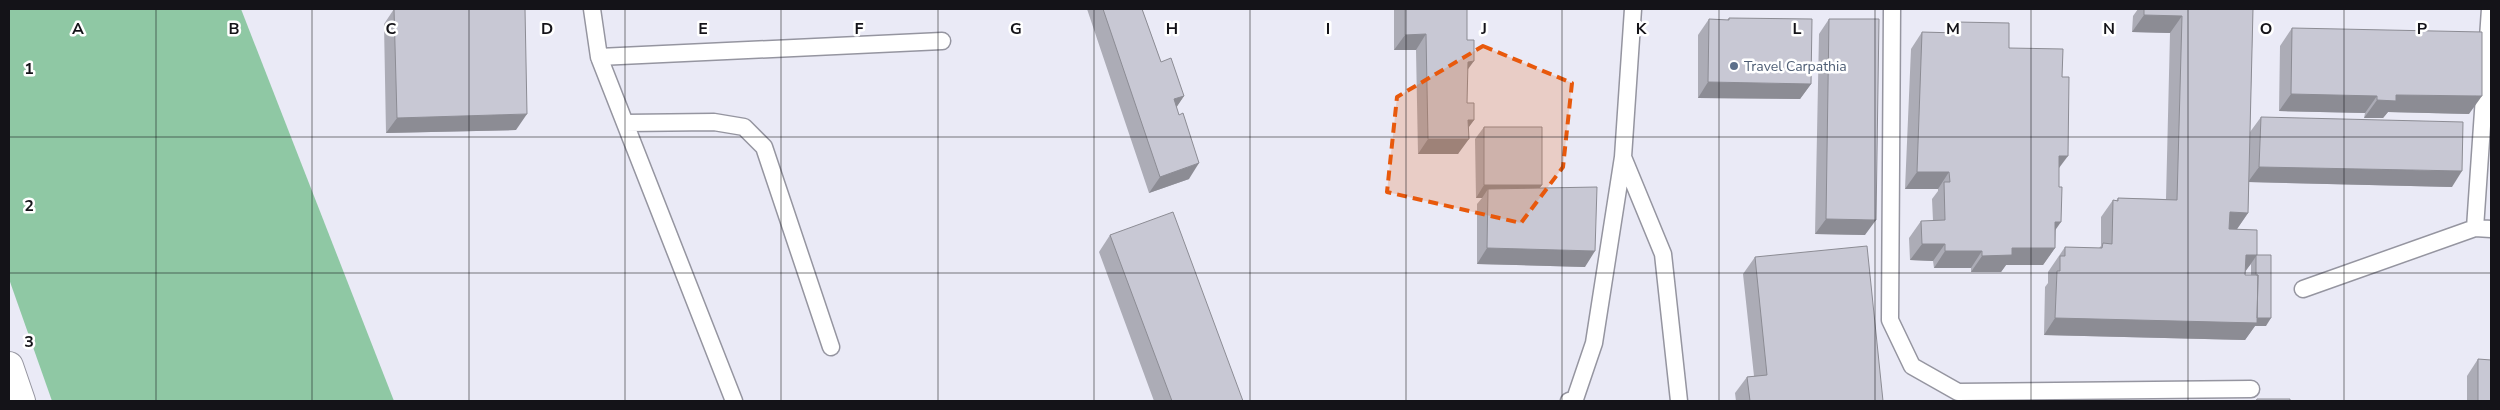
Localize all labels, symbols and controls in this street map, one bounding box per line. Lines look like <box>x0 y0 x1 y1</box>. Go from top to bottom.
text: A <box>72 18 84 40</box>
text: B <box>228 18 240 40</box>
text: C <box>386 18 397 40</box>
text: D <box>541 18 553 40</box>
text: E <box>698 18 708 40</box>
text: F <box>855 18 864 40</box>
text: G <box>1010 18 1022 40</box>
text: H <box>1166 18 1178 40</box>
text: I <box>1326 18 1330 40</box>
text: J <box>1480 18 1487 40</box>
text: K <box>1636 18 1648 40</box>
text: L <box>1793 18 1802 40</box>
text: M <box>1946 18 1960 40</box>
text: N <box>2103 18 2115 40</box>
text: O <box>2260 18 2272 40</box>
text: P <box>2417 18 2427 40</box>
place label: Travel Carpathia <box>1744 57 1847 76</box>
text: 1 <box>24 58 34 80</box>
marker: Travel Carpathia <box>1728 60 1740 72</box>
text: 2 <box>24 195 34 217</box>
text: 3 <box>24 331 34 353</box>

